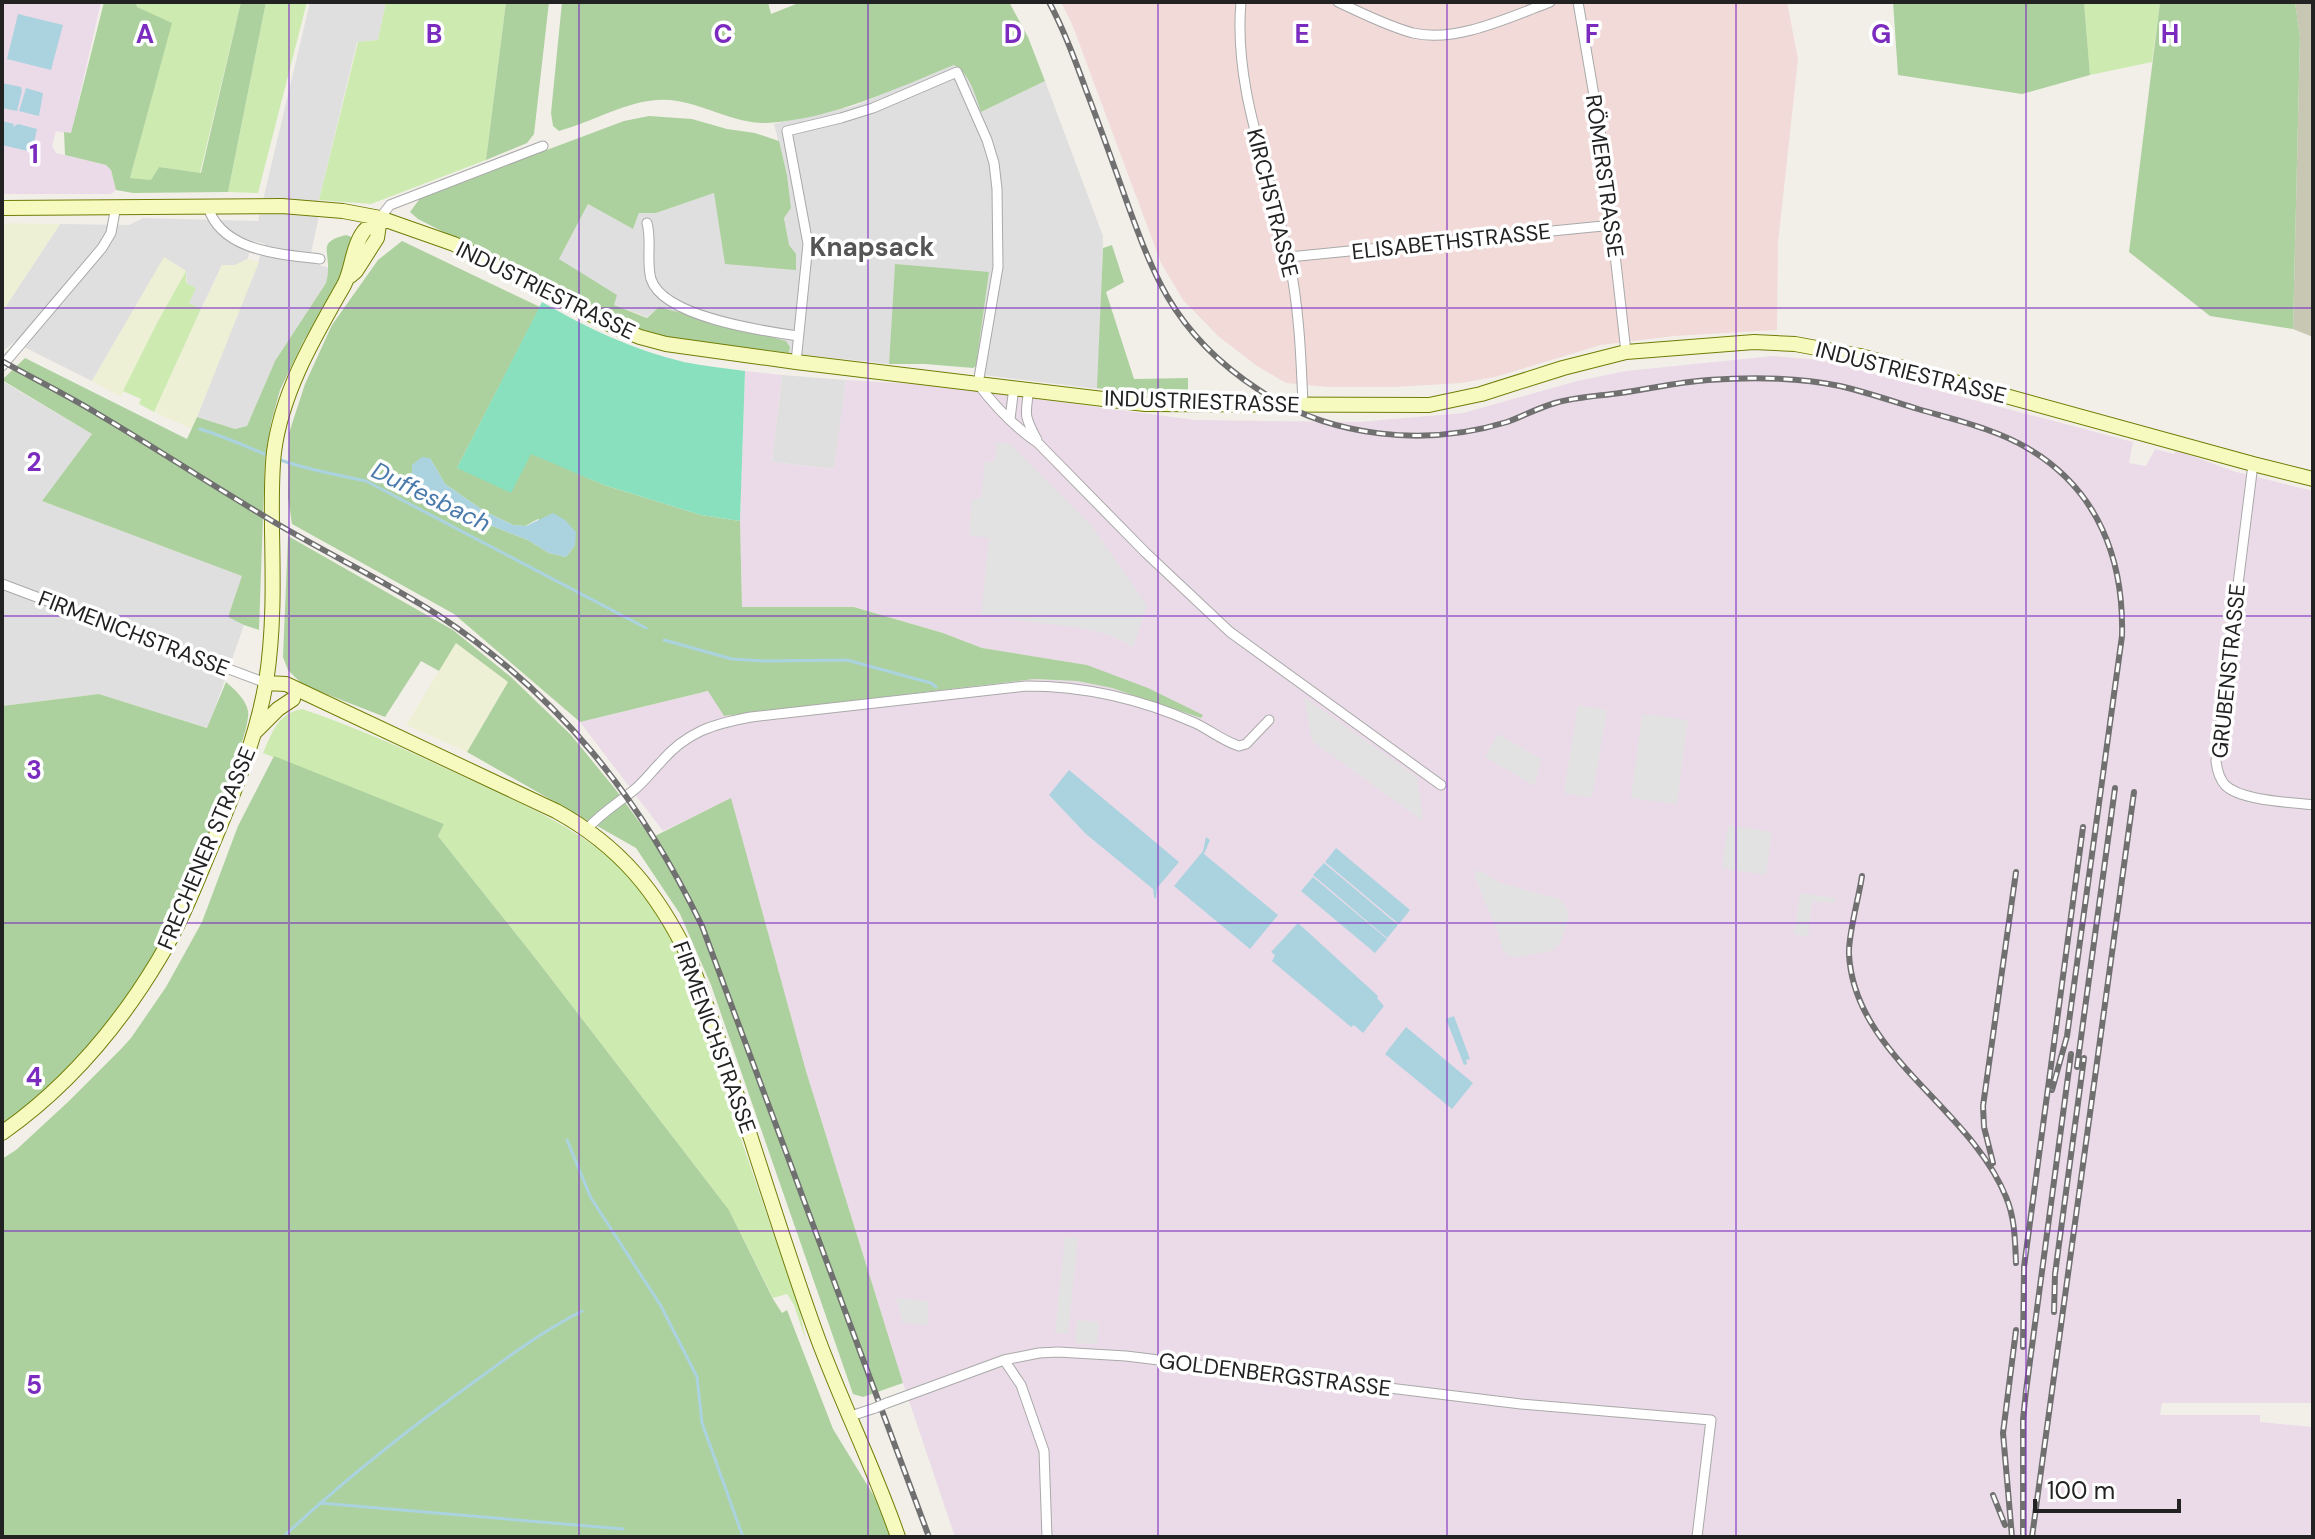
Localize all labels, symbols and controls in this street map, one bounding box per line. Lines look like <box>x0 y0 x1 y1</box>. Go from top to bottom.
text: A <box>136 17 154 51</box>
text: B <box>426 17 442 51</box>
text: C <box>713 17 733 51</box>
text: D <box>1004 17 1022 51</box>
text: E <box>1294 17 1310 51</box>
text: F <box>1585 17 1599 51</box>
text: G <box>1871 17 1891 51</box>
text: H <box>2161 17 2179 51</box>
street label: RÖMERSTRASSE <box>1579 93 1630 260</box>
street label: KIRCHSTRASSE <box>1240 126 1305 280</box>
text: 1 <box>29 137 39 171</box>
street label: ELISABETHSTRASSE <box>1350 217 1552 266</box>
district label: Knapsack <box>809 230 935 264</box>
street label: INDUSTRIESTRASSE <box>452 235 640 346</box>
street label: INDUSTRIESTRASSE <box>1812 335 2009 410</box>
street label: INDUSTRIESTRASSE <box>1104 384 1300 419</box>
text: 2 <box>26 445 42 479</box>
water label: Duffesbach <box>367 455 496 539</box>
street label: GRUBENSTRASSE <box>2205 582 2252 760</box>
street label: FIRMENICHSTRASSE <box>34 584 233 683</box>
street label: FRECHENER STRASSE <box>151 742 262 954</box>
text: 3 <box>26 753 42 787</box>
street label: FIRMENICHSTRASSE <box>666 937 763 1137</box>
text: 4 <box>26 1060 42 1094</box>
street label: GOLDENBERGSTRASSE <box>1157 1346 1393 1403</box>
text: 5 <box>26 1368 42 1402</box>
scale bar <box>2035 1463 2179 1513</box>
text: 100 m <box>2047 1475 2115 1506</box>

